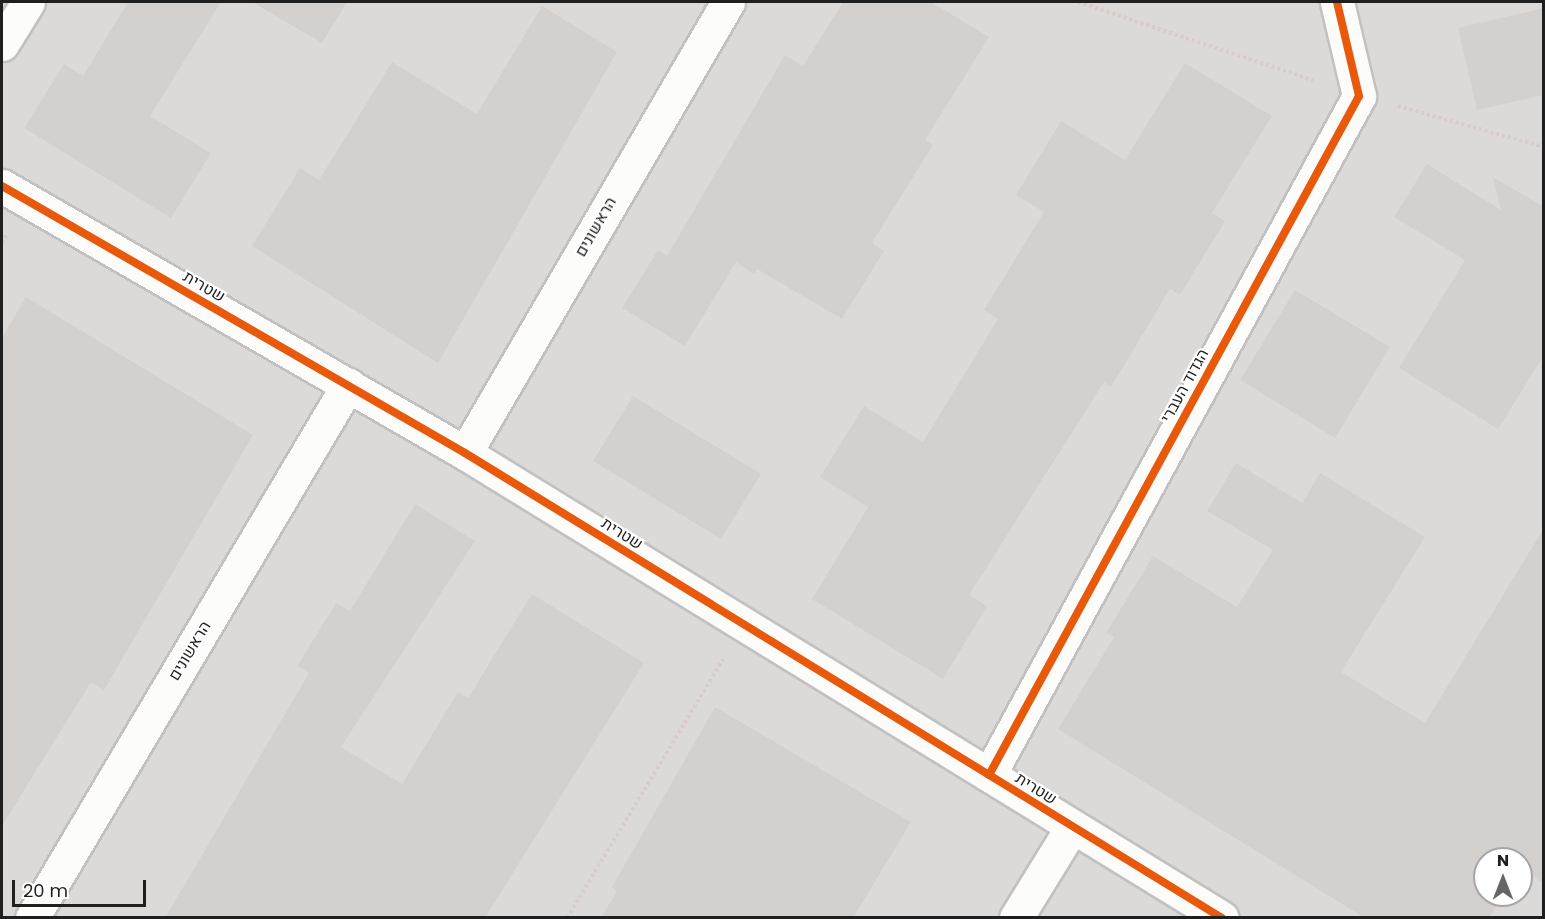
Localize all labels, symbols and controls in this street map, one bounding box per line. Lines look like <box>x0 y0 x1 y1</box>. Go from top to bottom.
street label: הראשונים <box>571 194 621 260</box>
street label: שטרית <box>180 267 228 307</box>
street label: הגדוד העברי <box>1157 346 1213 426</box>
street label: שטרית <box>598 514 646 554</box>
street label: הראשונים <box>165 618 215 684</box>
street label: שטרית <box>1012 769 1060 809</box>
north arrow <box>1473 847 1533 907</box>
text: N <box>1497 849 1509 872</box>
scale bar <box>15 868 148 906</box>
text: 20 m <box>23 878 68 903</box>

